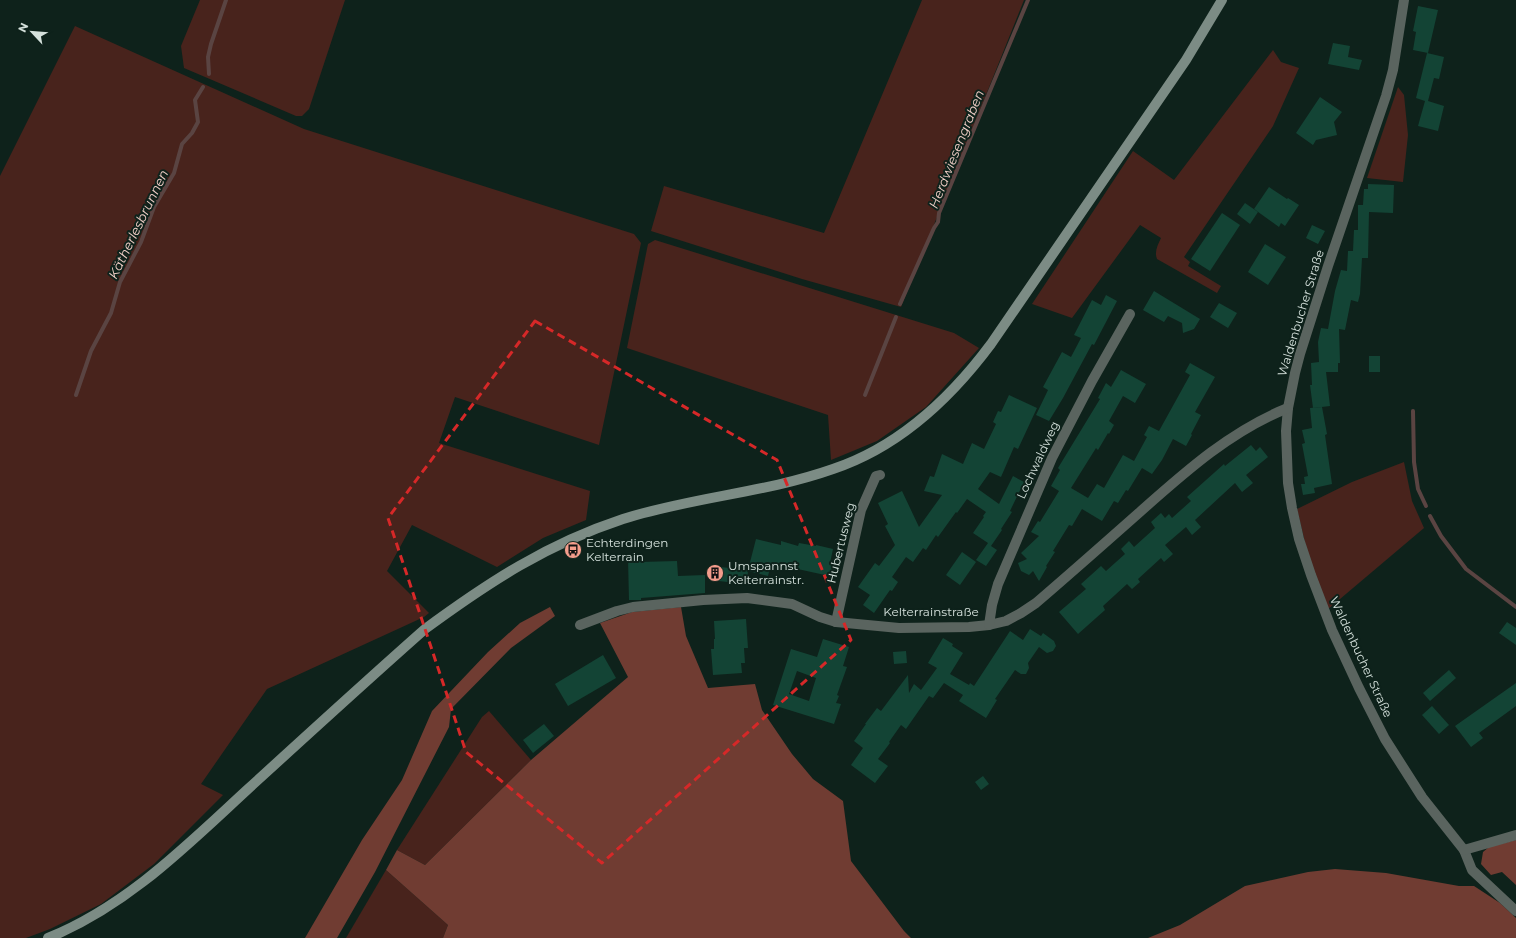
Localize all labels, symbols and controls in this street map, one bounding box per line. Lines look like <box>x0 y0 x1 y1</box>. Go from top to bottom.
north arrow <box>12 12 52 52</box>
text: N <box>15 21 31 35</box>
water label: Herdwiesengraben <box>925 87 987 211</box>
water label: Kätherlesbrunnen <box>105 167 171 281</box>
street label: Waldenbucher Straße <box>1274 248 1327 378</box>
street label: Lochwaldweg <box>1013 419 1062 501</box>
street label: Hubertusweg <box>823 501 858 585</box>
place label: Echterdingen Kelterrain <box>586 535 668 564</box>
bus stop icon: Echterdingen Kelterrain <box>563 540 583 560</box>
place label: Umspannst Kelterrainstr. <box>728 558 804 587</box>
building icon: Umspannst Kelterrainstr. <box>705 563 725 583</box>
street label: Waldenbucher Straße <box>1327 594 1396 720</box>
street label: Kelterrainstraße <box>883 604 979 619</box>

